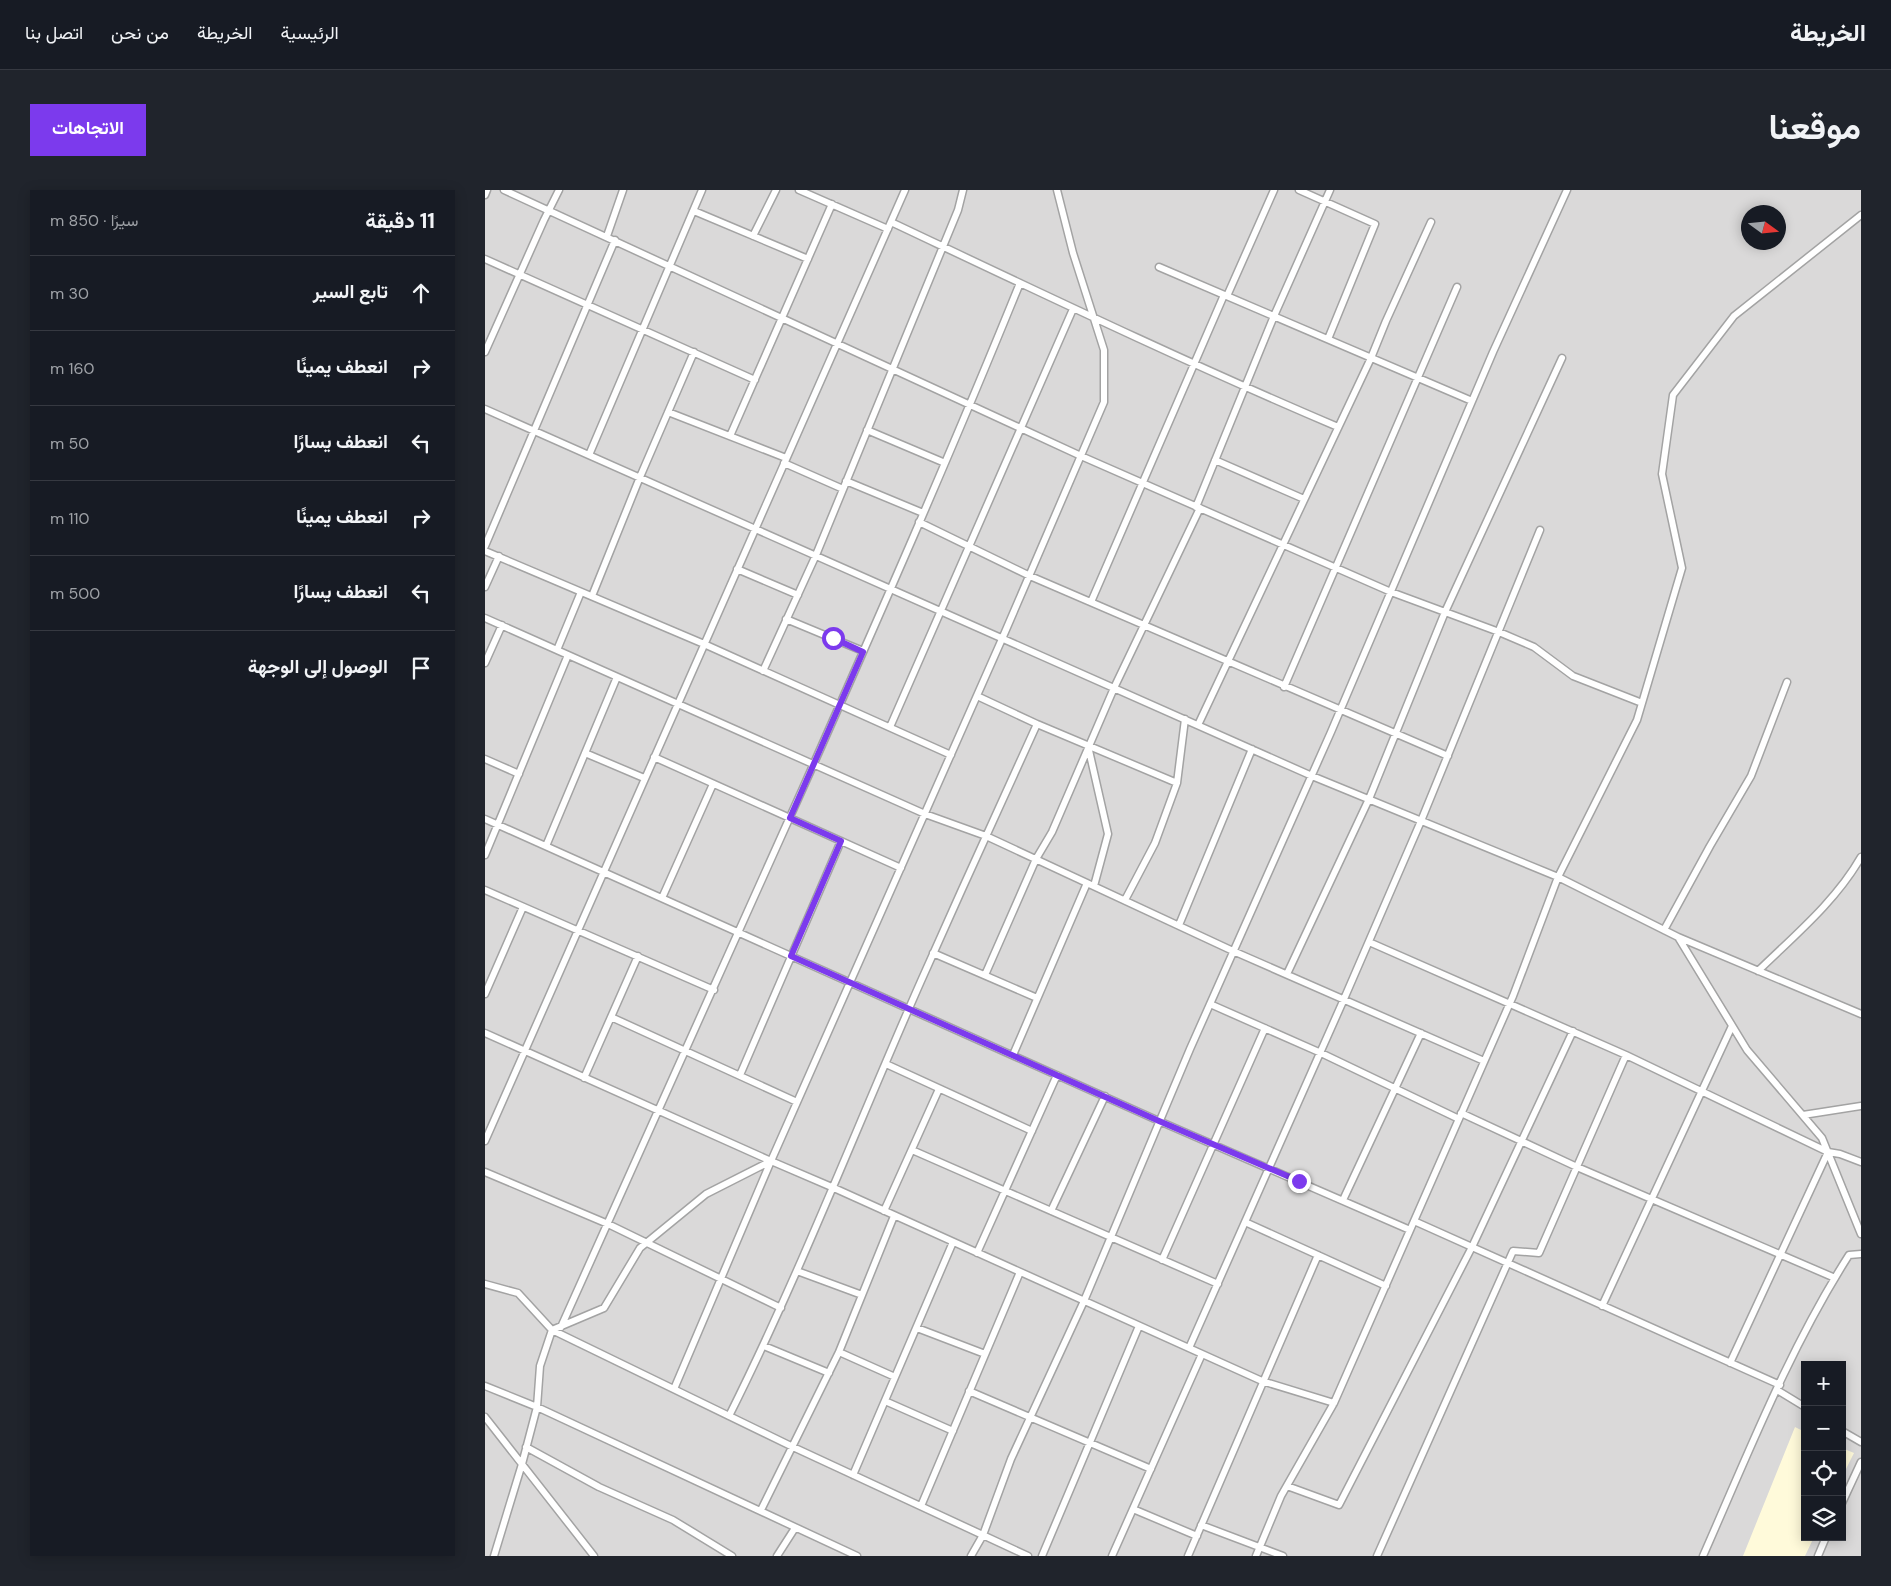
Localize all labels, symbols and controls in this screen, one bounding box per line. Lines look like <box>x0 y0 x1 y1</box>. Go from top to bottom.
text: الخريطة <box>1790 17 1866 48</box>
text: اتصل بنا <box>25 21 83 45</box>
text: من نحن <box>111 21 169 45</box>
text: الخريطة <box>197 21 253 45</box>
text: الرئيسية <box>281 21 339 45</box>
button: الاتجاهات <box>30 104 146 156</box>
text: موقعنا <box>1768 104 1861 150</box>
north arrow <box>1741 205 1786 250</box>
text: 11 دقيقة <box>365 207 435 235</box>
text: سيرًا · 850 m <box>50 210 138 231</box>
text: تابع السير <box>313 279 388 304</box>
icon: ahead <box>407 279 435 307</box>
text: 30 m <box>50 283 89 304</box>
text: انعطف يمينًا <box>296 354 388 379</box>
icon: right <box>407 354 435 382</box>
text: 160 m <box>50 358 95 379</box>
text: انعطف يسارًا <box>294 429 388 454</box>
icon: left <box>407 429 435 457</box>
text: 50 m <box>50 433 89 454</box>
text: انعطف يمينًا <box>296 504 388 529</box>
icon: right <box>407 504 435 532</box>
text: 110 m <box>50 508 89 529</box>
text: انعطف يسارًا <box>294 579 388 604</box>
icon: left <box>407 579 435 607</box>
text: 500 m <box>50 583 100 604</box>
route start <box>822 627 845 650</box>
text: الوصول إلى الوجهة <box>248 654 388 679</box>
icon: arrive <box>407 654 435 682</box>
route end <box>1288 1170 1311 1193</box>
map controls <box>1801 1361 1846 1541</box>
button: + <box>1801 1361 1846 1406</box>
button: − <box>1801 1406 1846 1451</box>
button: locate <box>1801 1451 1846 1496</box>
button: layers <box>1801 1496 1846 1541</box>

